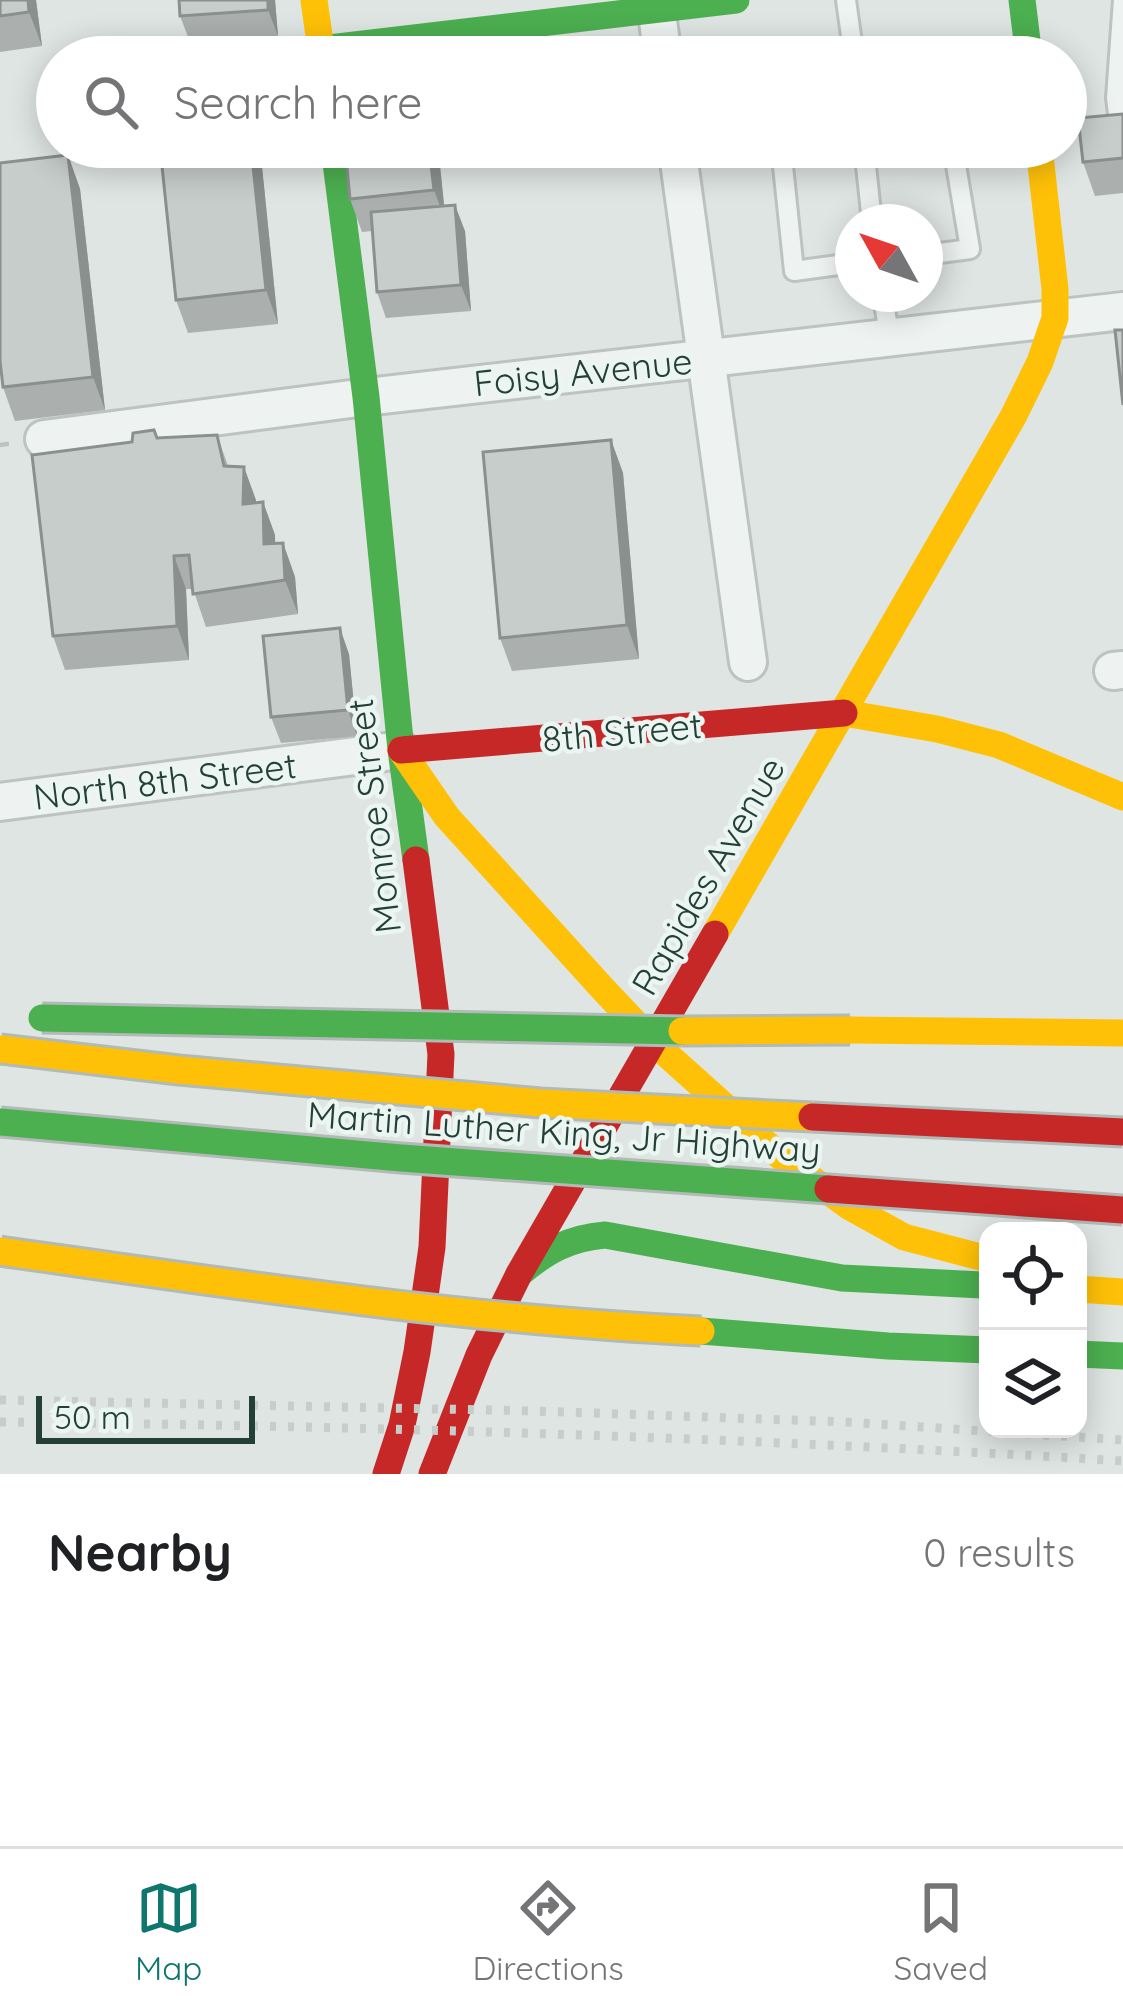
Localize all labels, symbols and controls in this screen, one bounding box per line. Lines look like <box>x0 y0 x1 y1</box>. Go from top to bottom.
search box <box>36 36 1087 168</box>
icon: search <box>78 69 144 135</box>
text: Search here <box>174 74 422 130</box>
north arrow <box>835 204 943 312</box>
street label: Foisy Avenue <box>471 338 694 405</box>
street label: Monroe Street <box>337 696 410 936</box>
street label: 8th Street <box>540 702 704 761</box>
street label: North 8th Street <box>31 742 299 819</box>
street label: Rapides Avenue <box>621 749 794 1003</box>
street label: Martin Luther King, Jr Highway <box>306 1091 822 1172</box>
map controls <box>979 1222 1087 1438</box>
button: locate <box>979 1222 1087 1330</box>
button: layers <box>979 1330 1087 1438</box>
scale bar <box>36 1390 255 1443</box>
text: 50 m <box>54 1396 131 1437</box>
text: Nearby <box>48 1520 232 1584</box>
text: 0 results <box>923 1528 1075 1577</box>
tab: Map <box>135 1875 202 1988</box>
tab: Directions <box>472 1875 624 1988</box>
tab: Saved <box>894 1875 988 1988</box>

